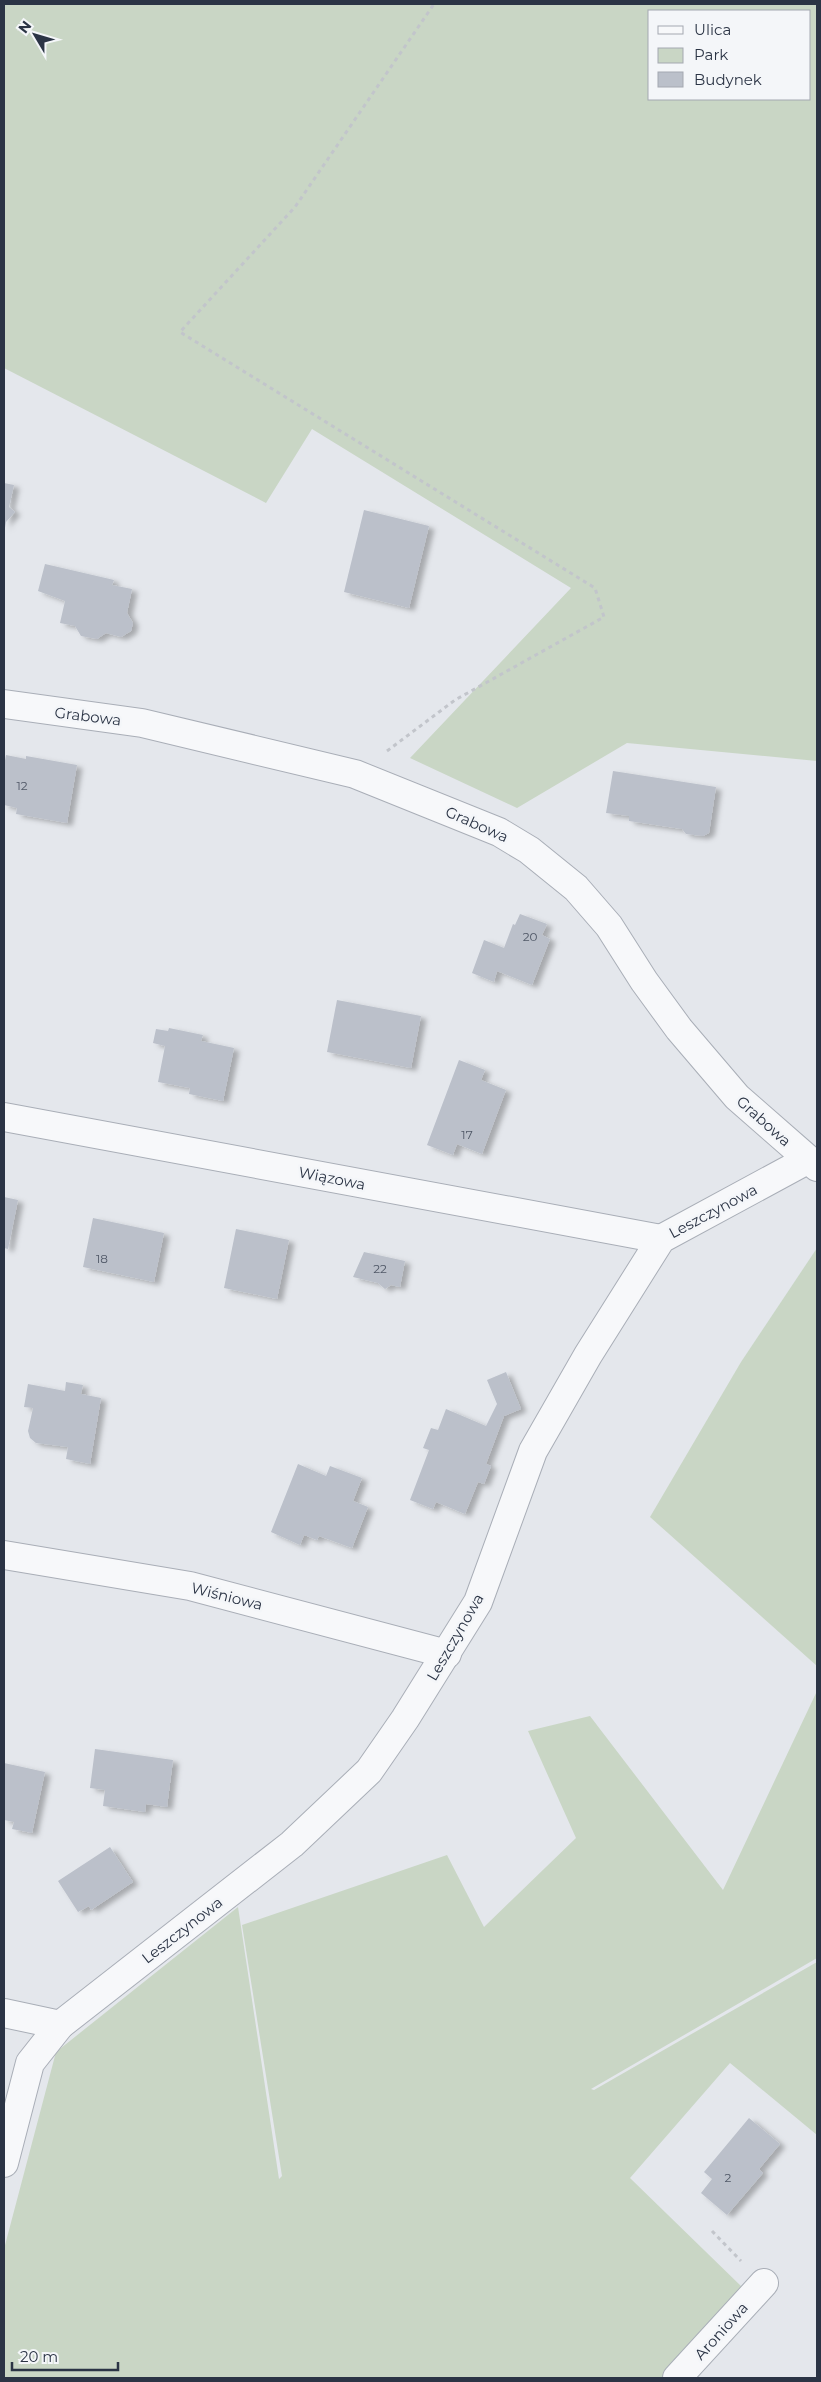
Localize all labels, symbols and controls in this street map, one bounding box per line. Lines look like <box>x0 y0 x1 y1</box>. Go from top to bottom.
north arrow <box>10 10 60 60</box>
legend <box>648 10 811 100</box>
text: N <box>14 17 35 37</box>
text: Ulica <box>694 20 731 39</box>
text: Park <box>694 45 728 64</box>
text: Budynek <box>694 70 762 89</box>
street label: Grabowa <box>54 702 122 730</box>
house number: 12 <box>16 778 28 793</box>
street label: Grabowa <box>443 802 511 846</box>
house number: 20 <box>523 929 537 944</box>
street label: Grabowa <box>733 1092 795 1150</box>
house number: 17 <box>461 1127 473 1142</box>
street label: Wiązowa <box>297 1162 367 1194</box>
street label: Leszczynowa <box>665 1180 761 1242</box>
house number: 18 <box>96 1251 108 1266</box>
house number: 22 <box>373 1261 387 1276</box>
street label: Wiśniowa <box>189 1578 265 1614</box>
street label: Leszczynowa <box>422 1590 488 1684</box>
street label: Leszczynowa <box>138 1892 226 1968</box>
house number: 2 <box>725 2170 732 2185</box>
street label: Aroniowa <box>690 2298 752 2364</box>
scale bar <box>12 2340 119 2372</box>
text: 20 m <box>20 2347 58 2366</box>

